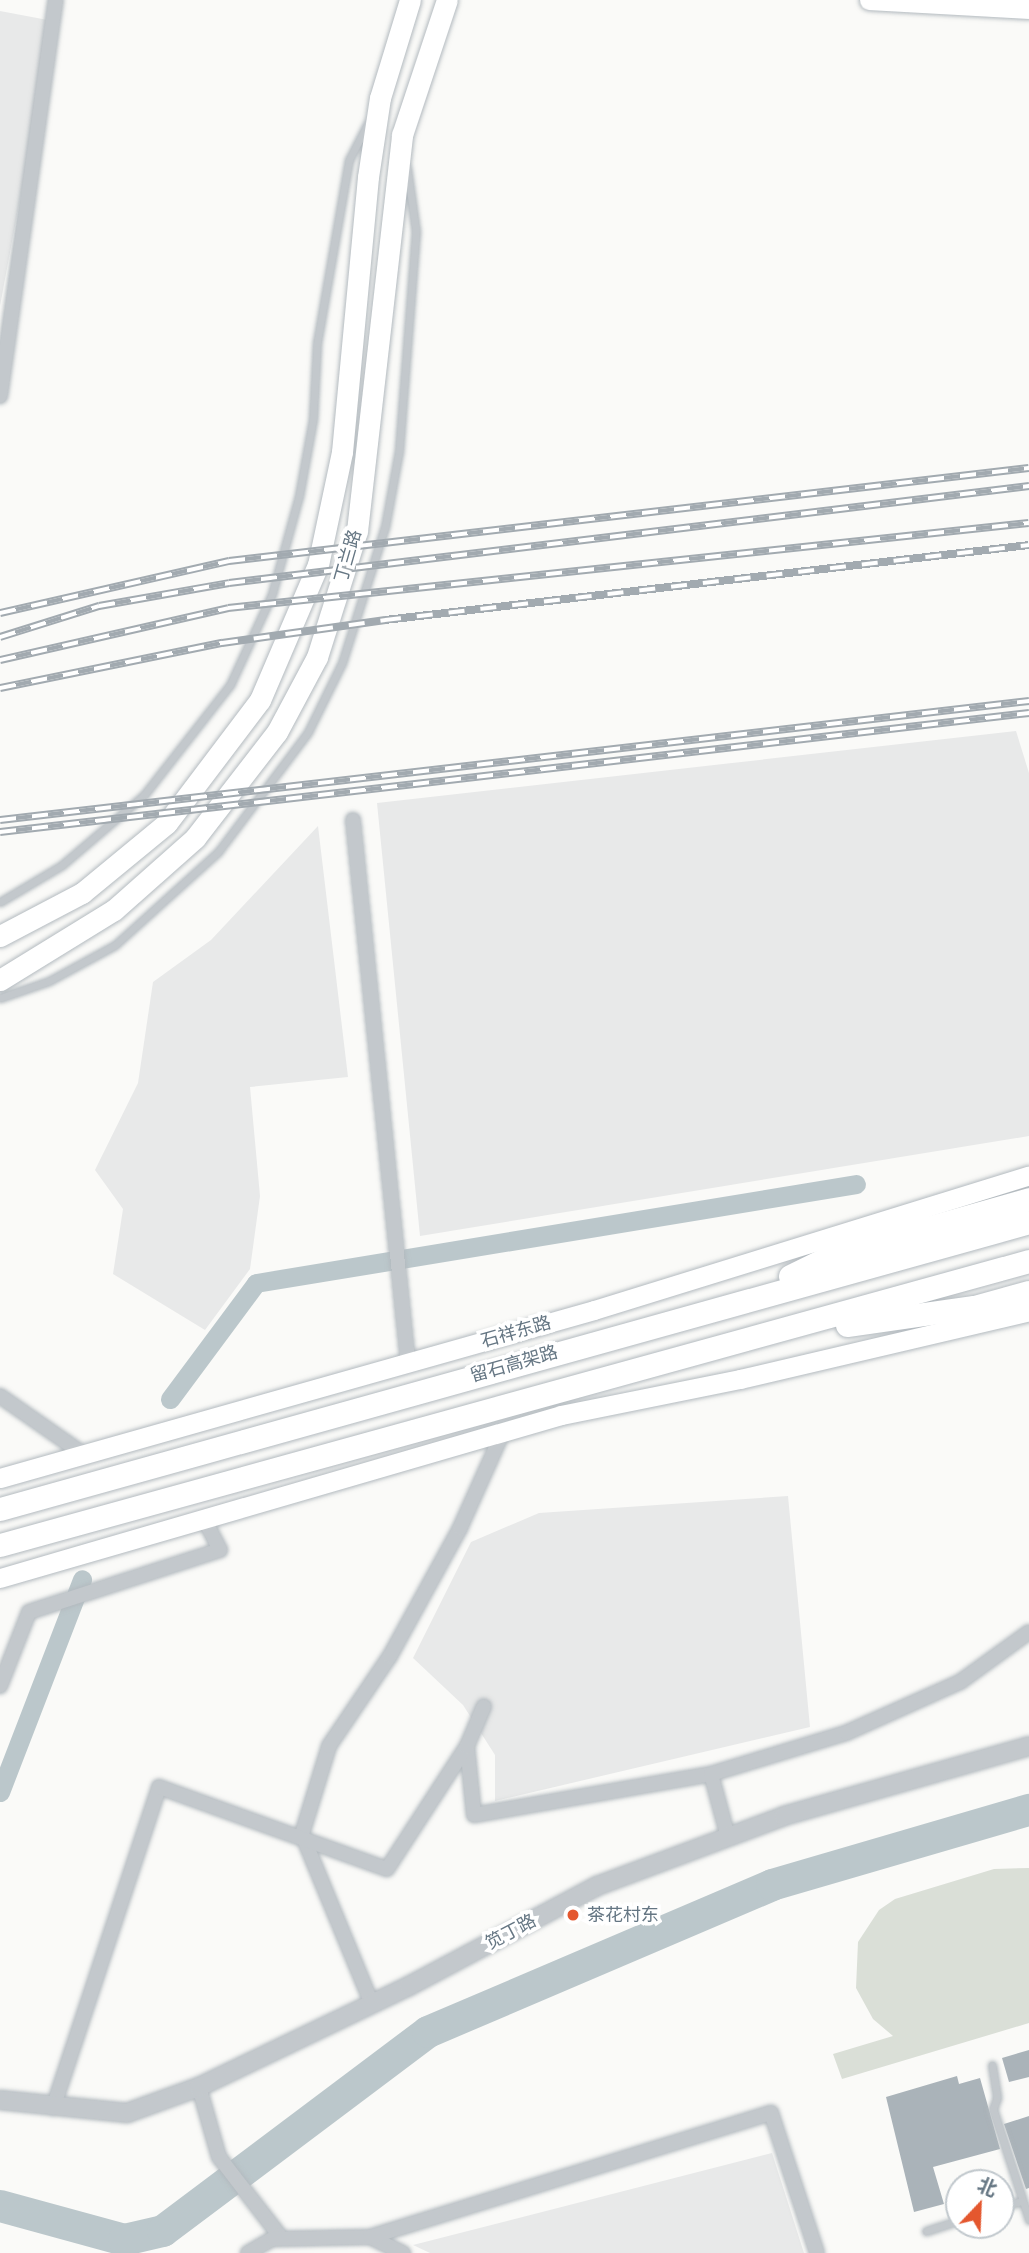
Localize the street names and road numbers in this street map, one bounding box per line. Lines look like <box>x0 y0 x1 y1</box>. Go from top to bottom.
street label: 丁兰路 <box>330 527 366 585</box>
street label: 石祥东路 <box>478 1312 554 1352</box>
street label: 留石高架路 <box>468 1341 560 1387</box>
street label: 笕丁路 <box>482 1910 540 1954</box>

